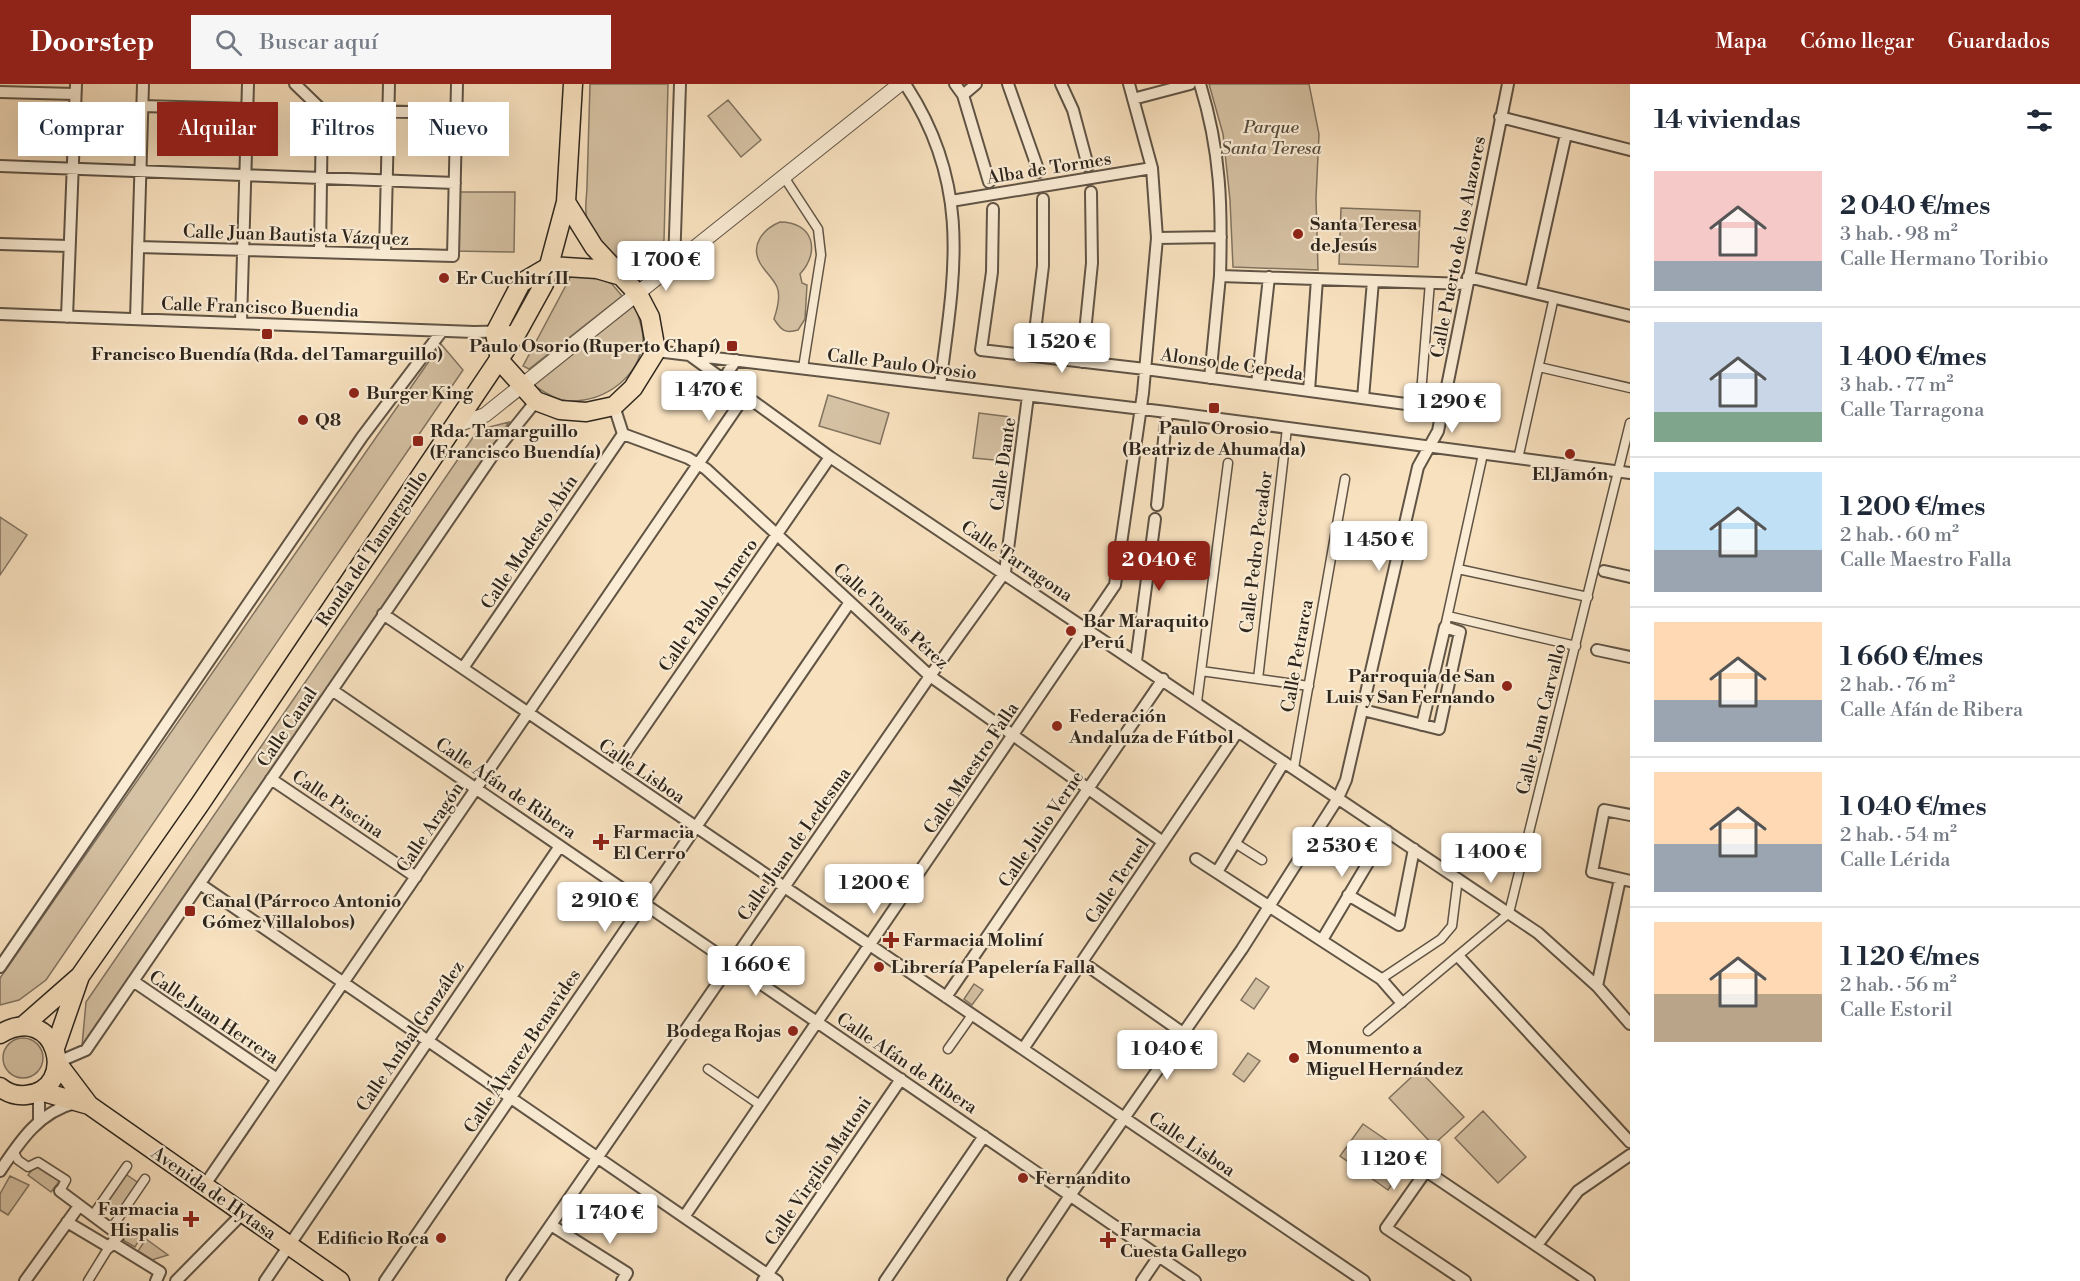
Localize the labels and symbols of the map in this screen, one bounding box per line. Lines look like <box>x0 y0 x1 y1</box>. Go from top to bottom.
park label: Parque Santa Teresa <box>1220 116 1323 160</box>
street label: Calle Puerto de los Alazores <box>1426 134 1491 360</box>
street label: Alba de Tormes <box>984 147 1113 190</box>
place label: Santa Teresa de Jesús <box>1310 213 1418 257</box>
street label: Calle Juan Bautista Vázquez <box>182 220 410 251</box>
marker: Santa Teresa de Jesús <box>1291 227 1305 241</box>
pin: 1 700 € <box>611 241 721 292</box>
place label: Er Cuchitrí II <box>456 267 569 290</box>
marker: Er Cuchitrí II <box>437 271 451 285</box>
street label: Calle Francisco Buendia <box>161 293 360 322</box>
pin: 1 520 € <box>1007 323 1117 374</box>
marker: Francisco Buendía (Rda. del Tamarguillo) <box>260 327 274 341</box>
place label: Paulo Osorio (Ruperto Chapí) <box>469 335 720 358</box>
marker: Paulo Osorio (Ruperto Chapí) <box>725 339 739 353</box>
place label: Francisco Buendía (Rda. del Tamarguillo) <box>91 343 443 366</box>
street label: Alonso de Cepeda <box>1158 343 1305 386</box>
street label: Calle Paulo Orosio <box>826 344 978 385</box>
pin: 1 470 € <box>654 371 764 422</box>
place label: Burger King <box>366 382 474 405</box>
pin: 1 290 € <box>1397 383 1507 434</box>
marker: Burger King <box>347 386 361 400</box>
marker: Paulo Orosio (Beatriz de Ahumada) <box>1207 401 1221 415</box>
place label: Q8 <box>315 409 341 432</box>
marker: Q8 <box>296 413 310 427</box>
street label: Calle Dante <box>986 416 1021 512</box>
place label: Paulo Orosio (Beatriz de Ahumada) <box>1122 417 1306 461</box>
place label: Rda. Tamarguillo (Francisco Buendía) <box>430 420 601 464</box>
marker: Rda. Tamarguillo (Francisco Buendía) <box>411 434 425 448</box>
marker: El Jamón <box>1563 447 1577 461</box>
place label: El Jamón <box>1532 463 1608 486</box>
street label: Ronda del Tamarguillo <box>311 466 433 631</box>
street label: Calle Pedro Pecador <box>1235 469 1278 635</box>
street label: Calle Modesto Abín <box>476 470 583 614</box>
street label: Calle Tarragona <box>956 516 1078 608</box>
pin: 1 450 € <box>1324 521 1434 572</box>
street label: Calle Pablo Armero <box>654 534 763 677</box>
pin: 2 040 € <box>1104 541 1214 592</box>
street label: Calle Tomás Pérez <box>828 558 953 674</box>
street label: Calle Petrarca <box>1276 597 1319 714</box>
place label: Bar Maraquito Perú <box>1083 610 1209 654</box>
marker: Bar Maraquito Perú <box>1064 624 1078 638</box>
street label: Calle Juan Carvallo <box>1512 641 1571 797</box>
place label: Parroquia de San Luis y San Fernando <box>1326 665 1495 709</box>
marker: Parroquia de San Luis y San Fernando <box>1500 679 1514 693</box>
street label: Calle Canal <box>252 682 323 772</box>
street label: Calle Maestro Falla <box>919 697 1025 839</box>
place label: Federación Andaluza de Fútbol <box>1068 705 1234 749</box>
marker: Federación Andaluza de Fútbol <box>1050 719 1064 733</box>
street label: Calle Afán de Ribera <box>431 733 581 845</box>
street label: Calle Lisboa <box>594 734 690 809</box>
street label: Calle Juan de Ledesma <box>733 762 857 926</box>
street label: Calle Piscina <box>287 765 389 844</box>
street label: Calle Julio Verne <box>994 766 1089 892</box>
street label: Calle Aragón <box>392 777 469 877</box>
place label: Farmacia El Cerro <box>613 821 694 865</box>
pin: 2 530 € <box>1287 827 1397 878</box>
pin: 1 400 € <box>1436 833 1546 884</box>
street label: Calle Teruel <box>1080 834 1155 928</box>
marker: Farmacia El Cerro <box>594 835 608 849</box>
pin: 1 200 € <box>819 864 929 915</box>
pin: 2 910 € <box>550 882 660 933</box>
place label: Canal (Párroco Antonio Gómez Villalobos) <box>202 890 401 934</box>
marker: Canal (Párroco Antonio Gómez Villalobos) <box>183 904 197 918</box>
place label: Farmacia Moliní <box>903 929 1044 952</box>
marker: Farmacia Moliní <box>884 933 898 947</box>
pin: 1 660 € <box>701 946 811 997</box>
street label: Calle Aníbal González <box>351 956 470 1116</box>
place label: Librería Papelería Falla <box>891 956 1095 979</box>
marker: Librería Papelería Falla <box>872 960 886 974</box>
street label: Calle Juan Herrera <box>144 965 284 1070</box>
street label: Calle Álvarez Benavides <box>459 965 586 1138</box>
street label: Calle Afán de Ribera <box>832 1008 982 1120</box>
place label: Bodega Rojas <box>666 1020 781 1043</box>
marker: Bodega Rojas <box>786 1024 800 1038</box>
pin: 1 040 € <box>1112 1030 1222 1081</box>
place label: Monumento a Miguel Hernández <box>1306 1037 1464 1081</box>
marker: Monumento a Miguel Hernández <box>1287 1051 1301 1065</box>
street label: Calle Virgilio Mattoni <box>760 1092 877 1250</box>
street label: Calle Lisboa <box>1144 1107 1240 1182</box>
pin: 1 120 € <box>1339 1140 1449 1191</box>
street label: Avenida de Hytasa <box>146 1141 282 1246</box>
place label: Fernandito <box>1035 1167 1131 1190</box>
marker: Fernandito <box>1016 1171 1030 1185</box>
pin: 1 740 € <box>555 1194 665 1245</box>
place label: Farmacia Hispalis <box>98 1198 179 1242</box>
marker: Farmacia Hispalis <box>184 1212 198 1226</box>
place label: Farmacia Cuesta Gallego <box>1120 1219 1247 1263</box>
place label: Edificio Roca <box>317 1227 429 1250</box>
marker: Edificio Roca <box>434 1231 448 1245</box>
marker: Farmacia Cuesta Gallego <box>1101 1233 1115 1247</box>

